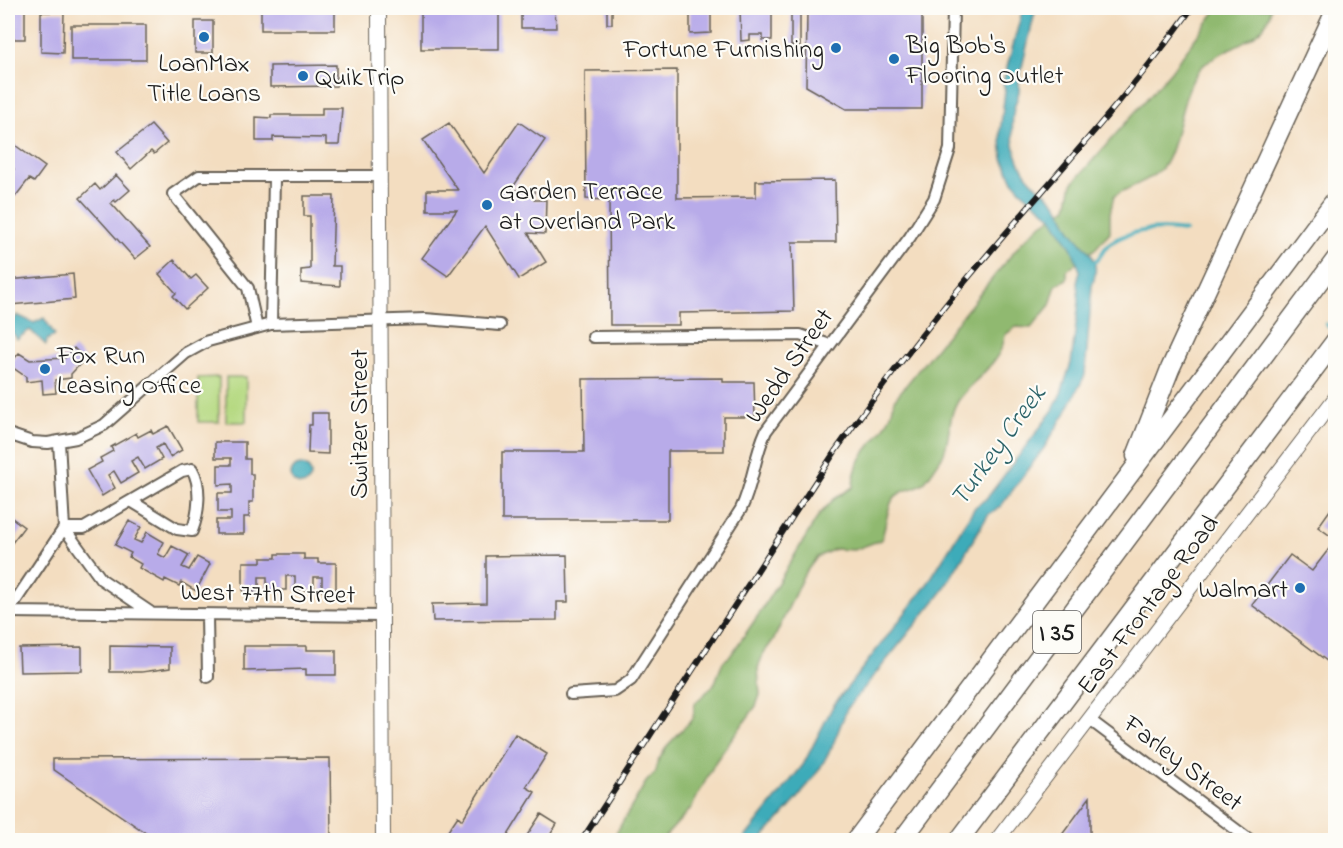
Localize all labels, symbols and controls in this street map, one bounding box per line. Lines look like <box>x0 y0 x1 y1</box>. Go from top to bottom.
place label: Big Bob's Flooring Outlet <box>905 28 1064 96</box>
marker: LoanMax Title Loans <box>197 30 211 44</box>
place label: Fortune Furnishing <box>622 32 824 70</box>
marker: Fortune Furnishing <box>829 41 843 55</box>
place label: LoanMax Title Loans <box>147 46 261 114</box>
marker: Big Bob's Flooring Outlet <box>887 52 901 66</box>
place label: QuikTrip <box>315 60 404 98</box>
marker: QuikTrip <box>296 69 310 83</box>
place label: Garden Terrace at Overland Park <box>499 174 676 242</box>
marker: Garden Terrace at Overland Park <box>480 198 494 212</box>
street label: Wedd Street <box>737 301 844 432</box>
place label: Fox Run Leasing Office <box>56 338 202 406</box>
street label: Switzer Street <box>342 349 380 499</box>
marker: Fox Run Leasing Office <box>38 362 52 376</box>
water label: Turkey Creek <box>941 376 1057 516</box>
street label: East Frontage Road <box>1069 508 1230 704</box>
place label: Walmart <box>1198 572 1288 610</box>
street label: West 77th Street <box>180 574 356 616</box>
marker: Walmart <box>1293 581 1307 595</box>
road number: I 35 <box>1033 611 1081 653</box>
street label: Farley Street <box>1113 706 1250 822</box>

